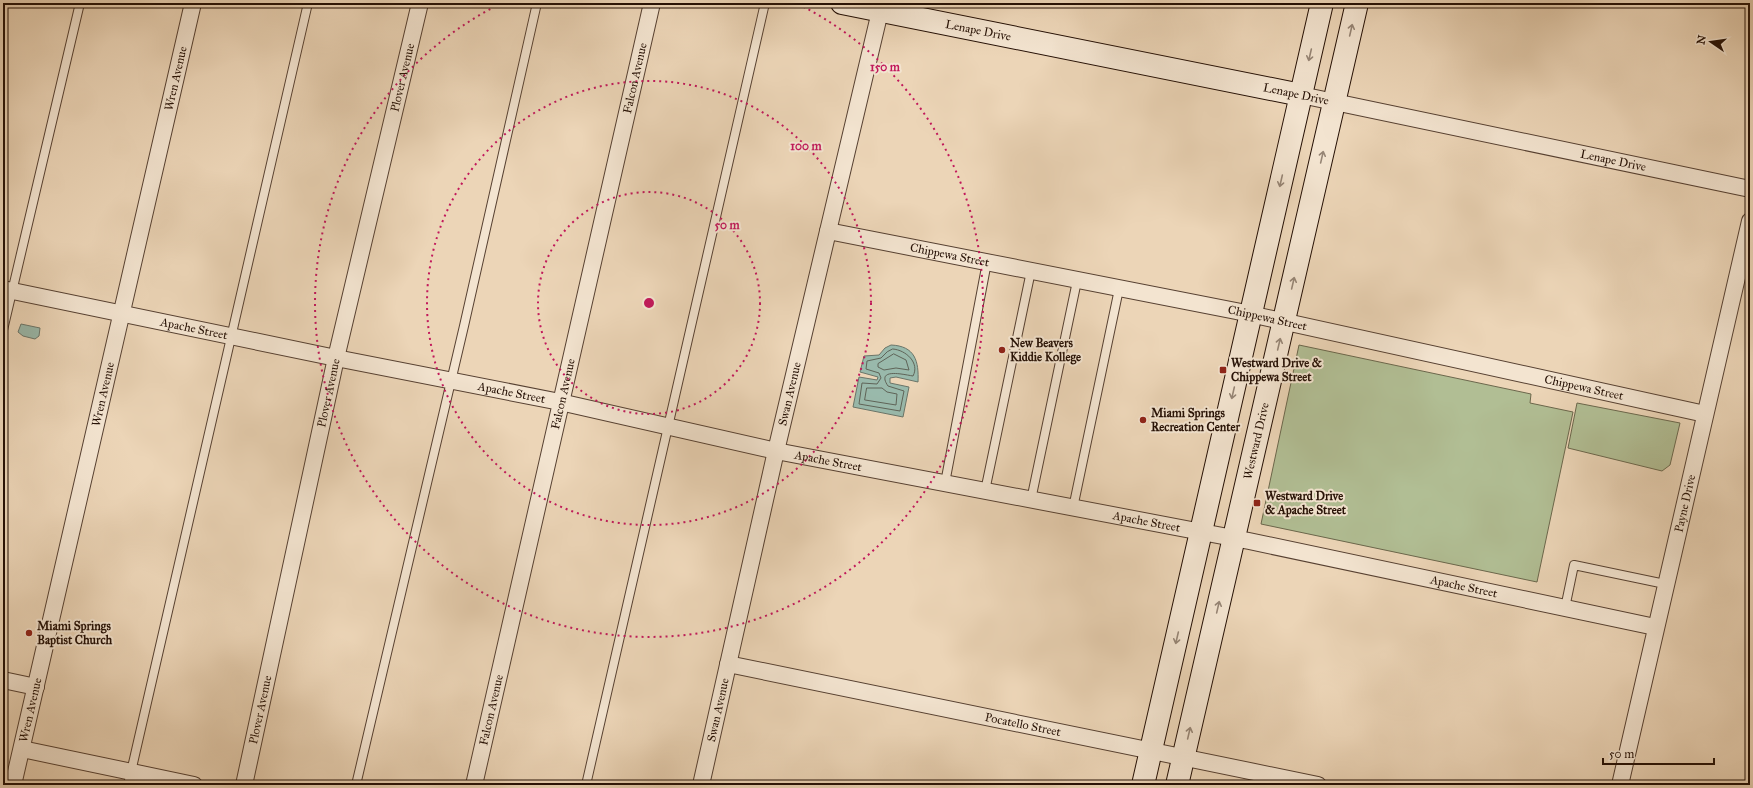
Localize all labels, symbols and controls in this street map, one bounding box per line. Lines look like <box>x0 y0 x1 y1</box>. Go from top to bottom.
street label: Lenape Drive <box>944 17 1012 44</box>
north arrow <box>1691 22 1731 62</box>
one-way arrow <box>1348 24 1356 37</box>
text: N <box>1694 33 1709 46</box>
street label: Falcon Avenue <box>620 41 650 115</box>
street label: Plover Avenue <box>387 42 417 113</box>
street label: Wren Avenue <box>161 45 190 112</box>
one-way arrow <box>1306 48 1314 61</box>
text: 150 m <box>870 60 901 74</box>
street label: Lenape Drive <box>1262 80 1330 108</box>
text: 100 m <box>790 139 823 153</box>
street label: Lenape Drive <box>1579 147 1647 174</box>
one-way arrow <box>1319 150 1327 163</box>
one-way arrow <box>1277 175 1285 188</box>
text: 50 m <box>714 218 741 232</box>
street label: Chippewa Street <box>909 240 991 270</box>
one-way arrow <box>1290 277 1298 290</box>
centre of rings <box>642 296 656 310</box>
street label: Chippewa Street <box>1227 303 1309 334</box>
street label: Apache Street <box>158 315 230 343</box>
place label: New Beavers Kiddie Kollege <box>1010 336 1081 365</box>
one-way arrow <box>1276 337 1284 350</box>
marker: New Beavers Kiddie Kollege <box>997 345 1007 355</box>
place label: Westward Drive & Chippewa Street <box>1231 356 1322 385</box>
street label: Plover Avenue <box>314 357 343 429</box>
street label: Falcon Avenue <box>548 357 578 431</box>
street label: Wren Avenue <box>89 361 117 428</box>
street label: Swan Avenue <box>775 361 804 427</box>
marker: Westward Drive & Chippewa Street <box>1218 365 1228 375</box>
street label: Chippewa Street <box>1543 372 1626 403</box>
street label: Apache Street <box>476 379 547 406</box>
one-way arrow <box>1228 386 1236 399</box>
street label: Westward Drive <box>1241 401 1272 481</box>
place label: Miami Springs Recreation Center <box>1151 406 1240 434</box>
marker: Miami Springs Recreation Center <box>1138 415 1148 425</box>
street label: Apache Street <box>792 447 864 474</box>
street label: Payne Drive <box>1671 473 1698 534</box>
place label: Westward Drive & Apache Street <box>1265 489 1347 518</box>
marker: Westward Drive & Apache Street <box>1252 498 1262 508</box>
street label: Apache Street <box>1111 508 1182 535</box>
street label: Apache Street <box>1428 572 1500 601</box>
one-way arrow <box>1215 600 1223 613</box>
place label: Miami Springs Baptist Church <box>37 619 112 648</box>
marker: Miami Springs Baptist Church <box>24 628 34 638</box>
one-way arrow <box>1173 631 1181 644</box>
street label: Falcon Avenue <box>476 673 506 747</box>
street label: Plover Avenue <box>246 674 274 745</box>
street label: Wren Avenue <box>16 676 44 743</box>
street label: Swan Avenue <box>704 677 732 743</box>
street label: Pocatello Street <box>984 710 1063 739</box>
one-way arrow <box>1186 727 1194 740</box>
scale bar <box>1603 740 1714 766</box>
text: 50 m <box>1609 747 1634 761</box>

